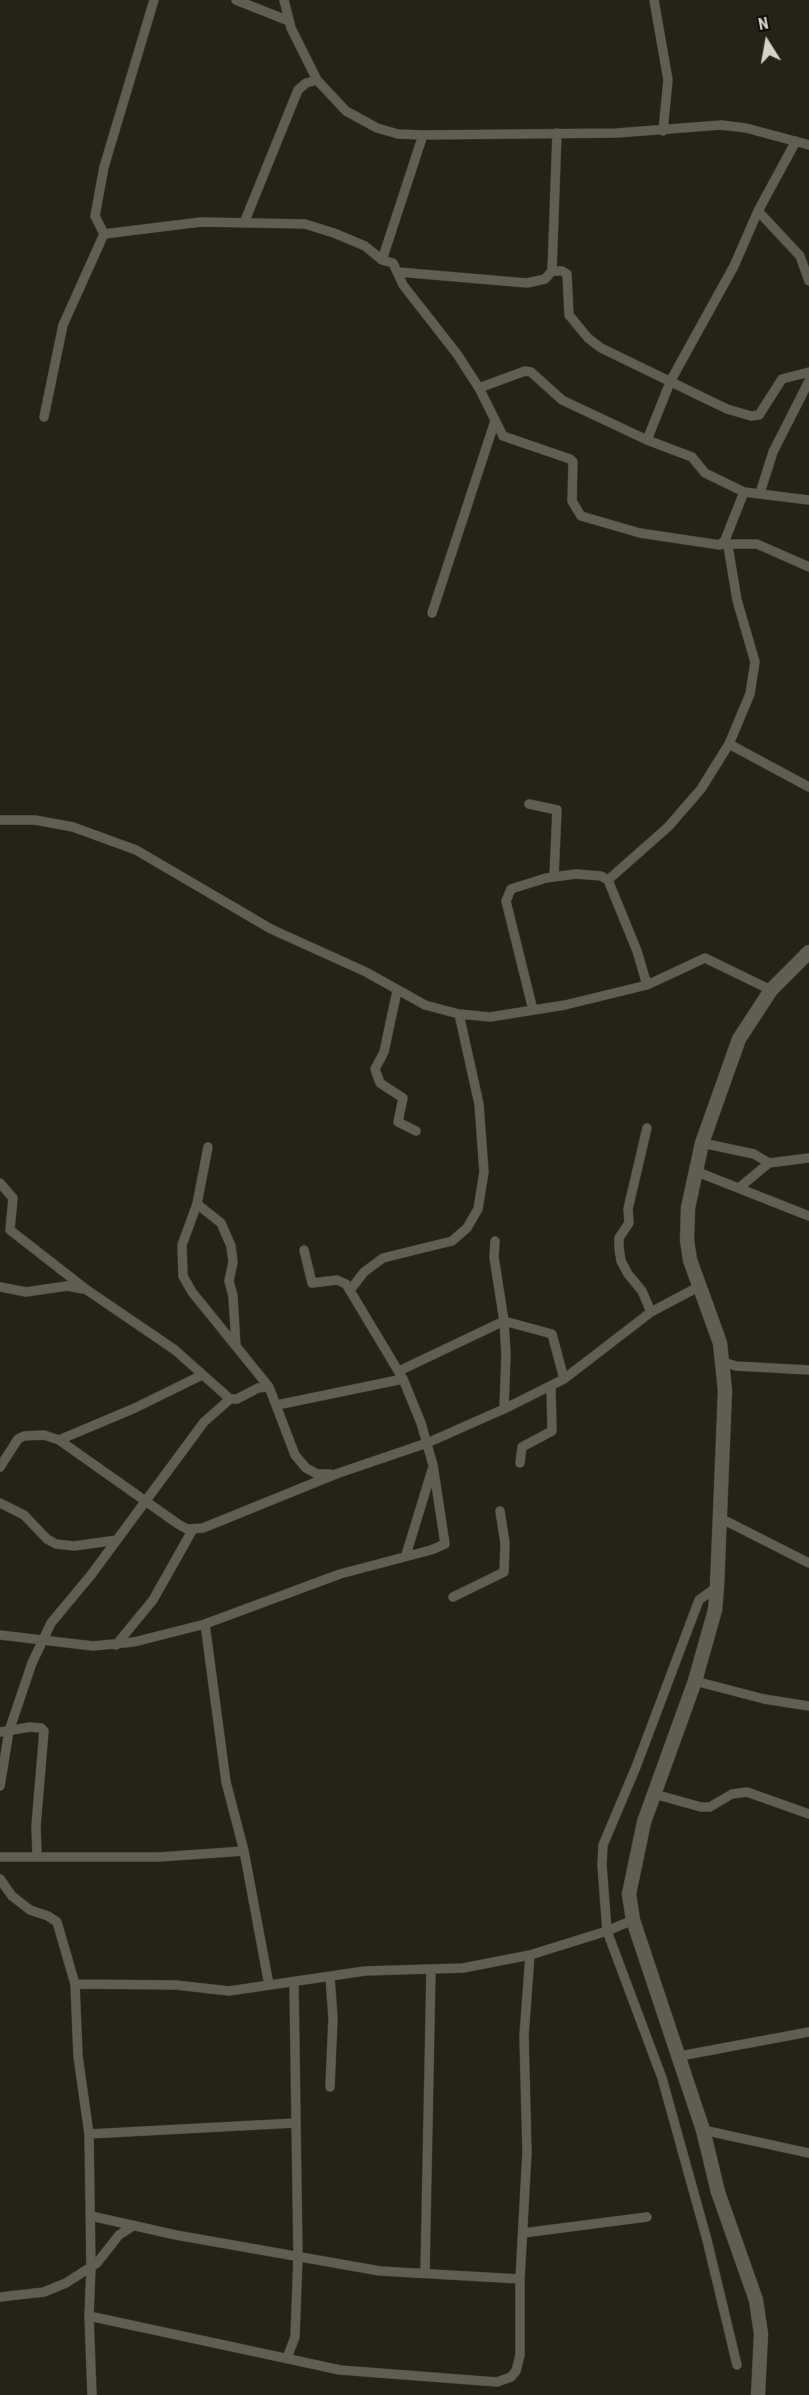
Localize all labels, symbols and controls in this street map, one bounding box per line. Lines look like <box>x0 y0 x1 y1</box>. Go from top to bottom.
north arrow <box>737 12 797 72</box>
text: N <box>757 14 770 34</box>

